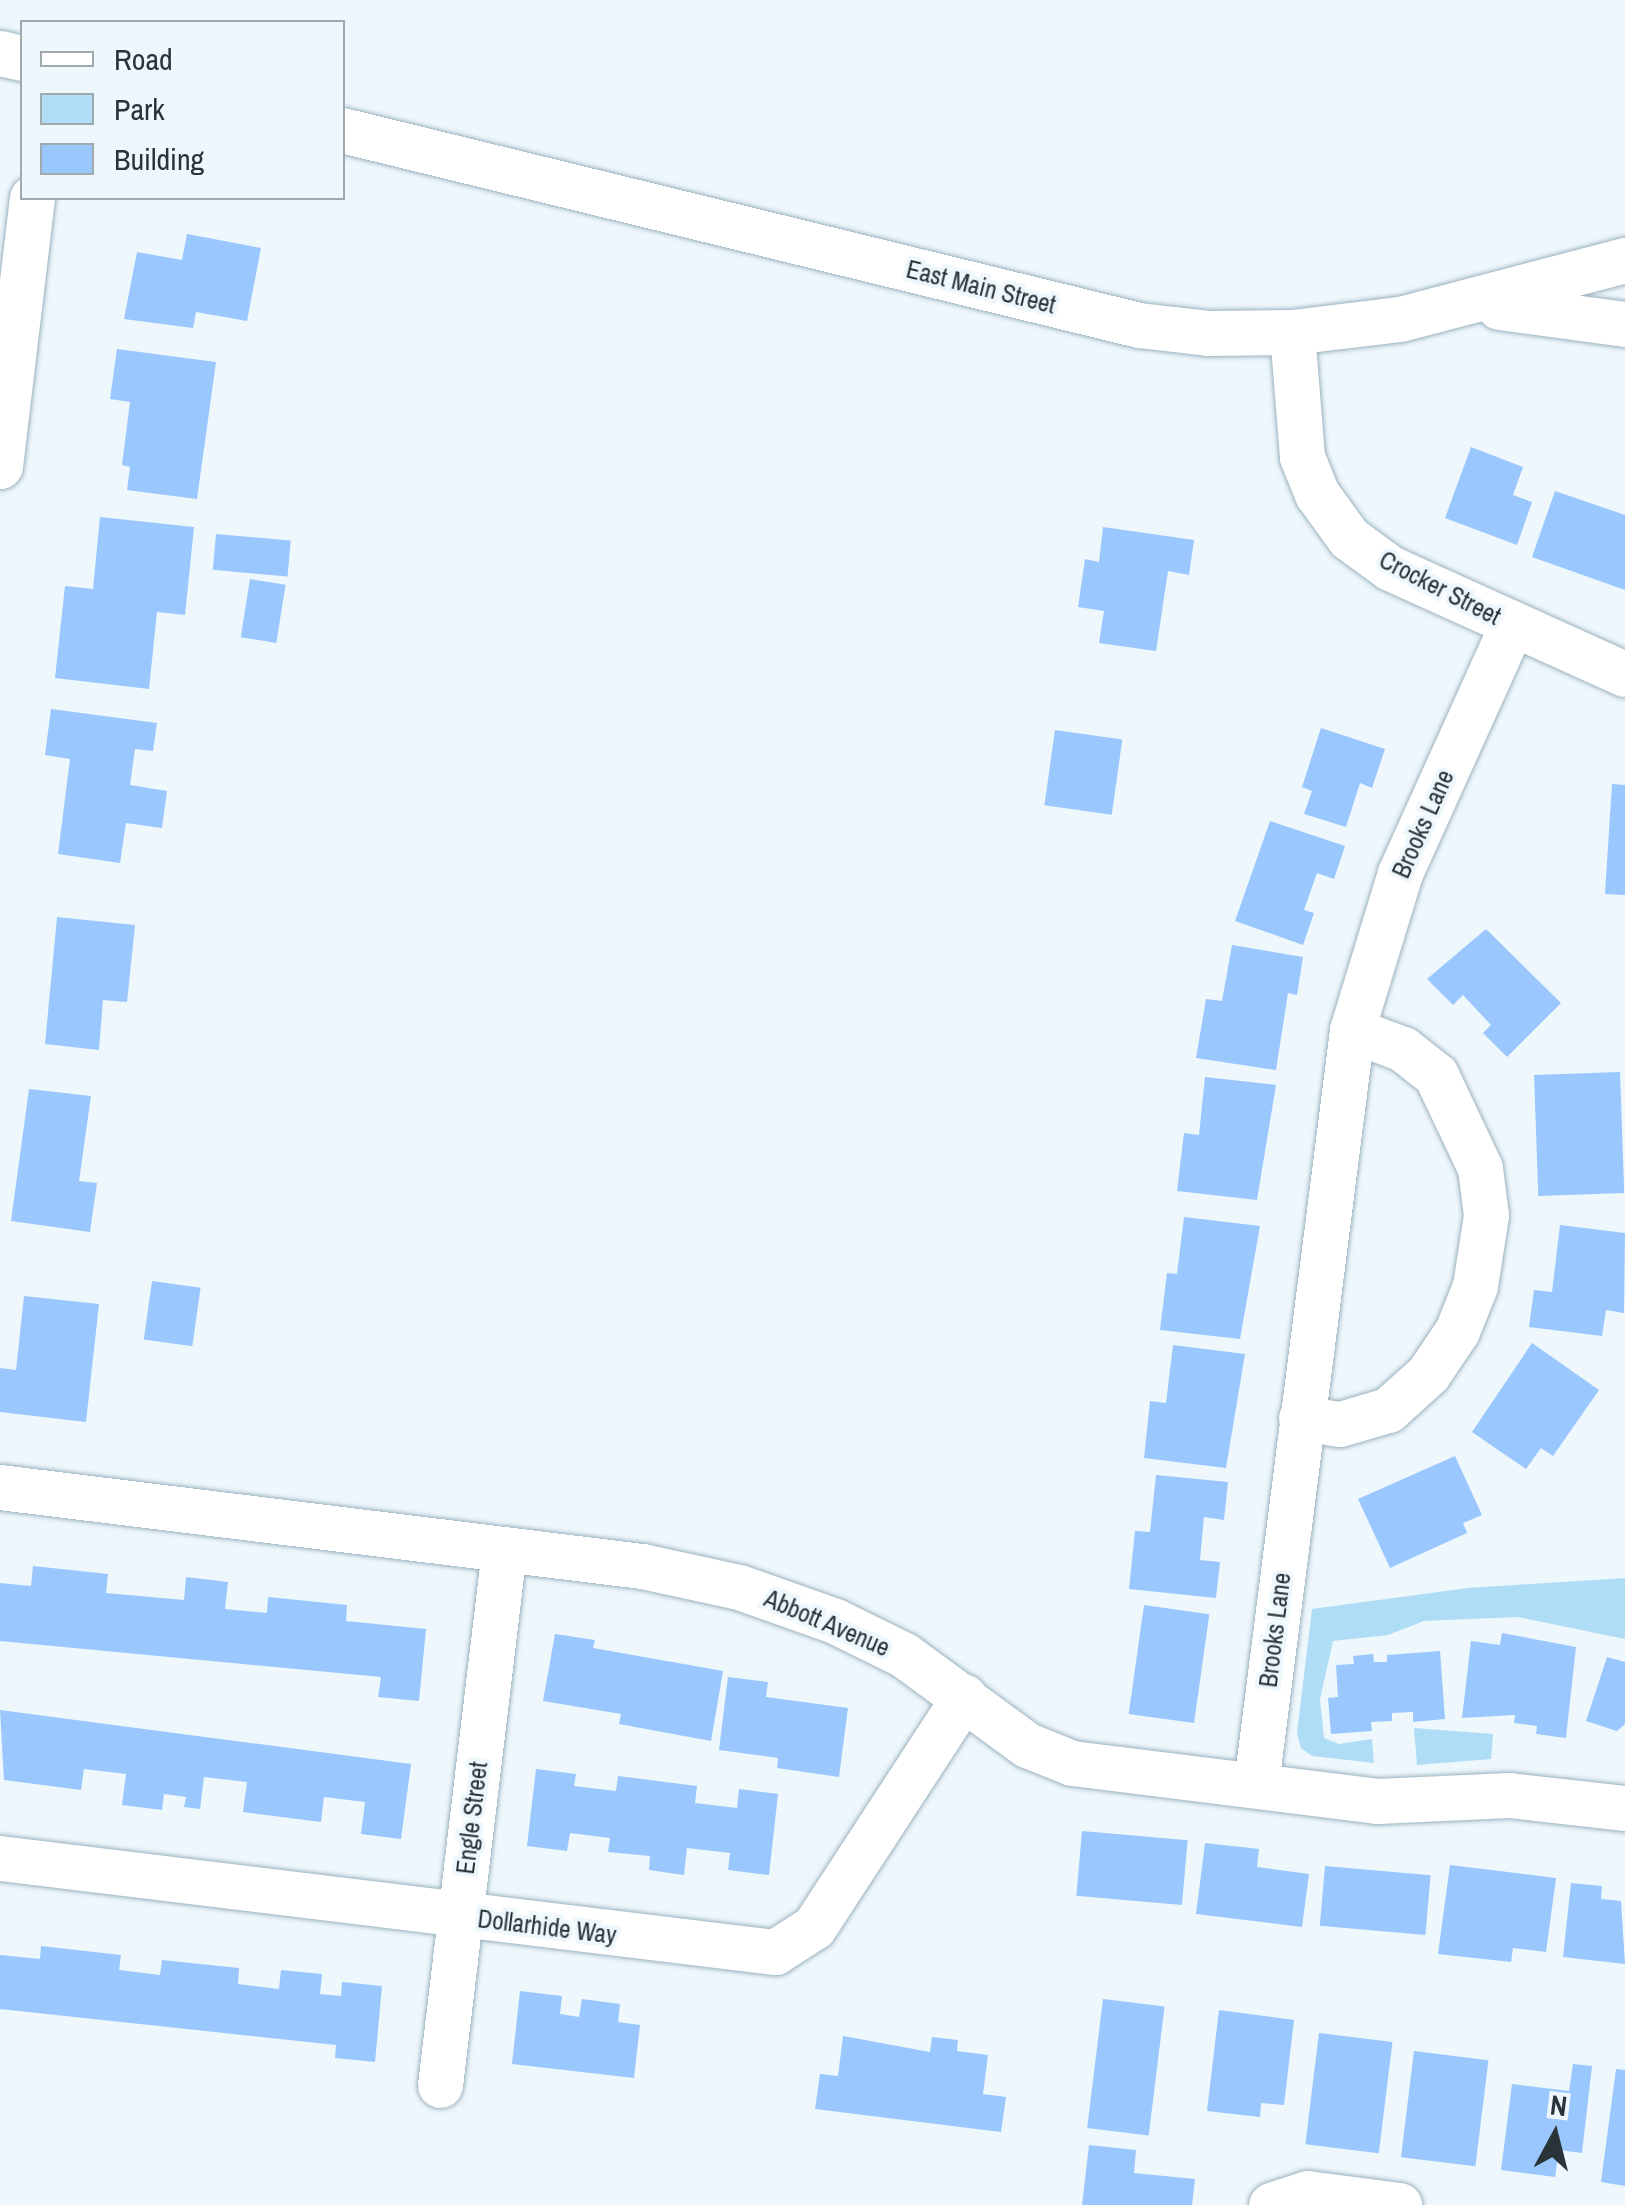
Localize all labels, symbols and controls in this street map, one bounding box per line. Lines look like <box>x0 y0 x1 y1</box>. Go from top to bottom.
legend <box>20 20 345 200</box>
text: Road <box>114 39 173 79</box>
text: Park <box>114 89 165 129</box>
text: Building <box>114 139 204 179</box>
street label: East Main Street <box>903 254 1059 320</box>
street label: Crocker Street <box>1374 545 1506 631</box>
street label: Brooks Lane <box>1386 765 1460 883</box>
street label: Brooks Lane <box>1253 1571 1297 1689</box>
street label: Abbott Avenue <box>759 1583 895 1663</box>
street label: Engle Street <box>450 1760 494 1876</box>
street label: Dollarhide Way <box>476 1904 618 1950</box>
north arrow <box>1505 2085 1605 2185</box>
text: N <box>1548 2085 1569 2125</box>

